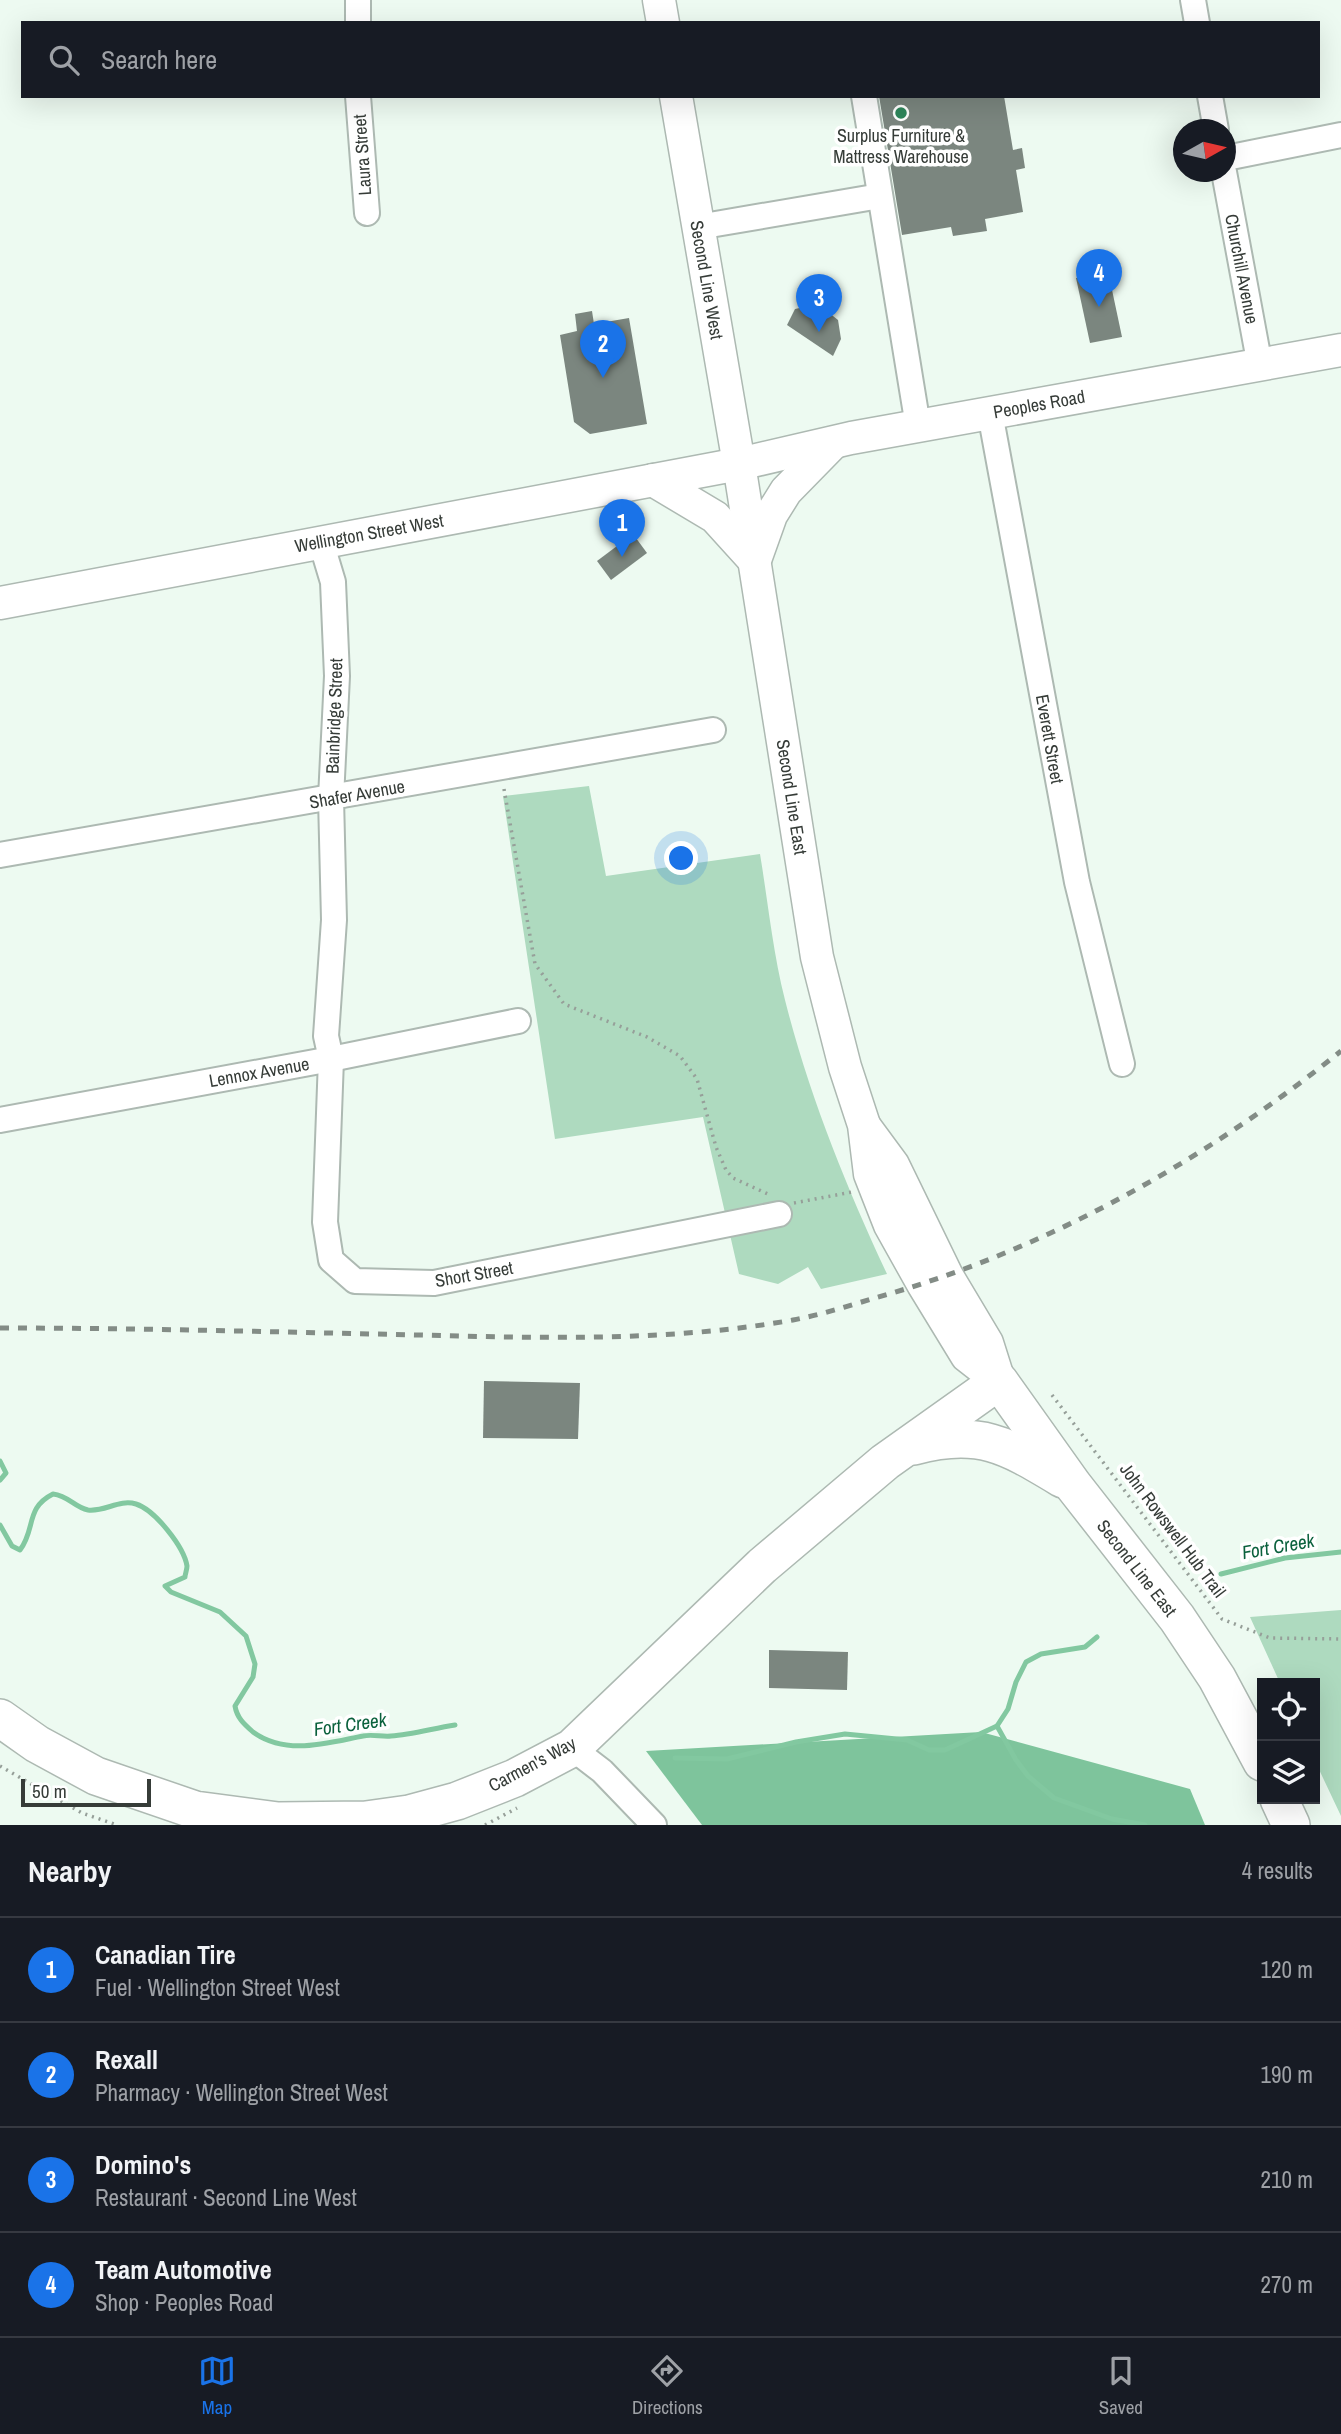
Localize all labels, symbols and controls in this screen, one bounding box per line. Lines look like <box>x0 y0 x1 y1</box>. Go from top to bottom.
search box <box>21 21 1320 98</box>
icon: search <box>45 41 83 79</box>
text: Search here <box>101 42 217 77</box>
marker: Surplus Furniture & Mattress Warehouse <box>893 105 909 121</box>
street label: Laura Street <box>347 114 377 196</box>
north arrow <box>1173 119 1236 182</box>
place label: Surplus Furniture & Mattress Warehouse <box>833 123 969 169</box>
street label: Churchill Avenue <box>1219 212 1265 326</box>
street label: Second Line West <box>684 219 730 341</box>
pin: 4 <box>1076 249 1122 307</box>
pin: 3 <box>796 274 842 332</box>
pin: 2 <box>580 320 626 378</box>
street label: Peoples Road <box>991 384 1087 424</box>
pin: 1 <box>599 499 645 557</box>
street label: Wellington Street West <box>293 508 445 558</box>
street label: Bainbridge Street <box>319 658 349 774</box>
street label: Everett Street <box>1030 692 1070 786</box>
street label: Second Line East <box>771 737 813 857</box>
street label: Shafer Avenue <box>307 773 407 815</box>
your location <box>664 841 698 875</box>
street label: Lennox Avenue <box>207 1051 311 1093</box>
street label: Short Street <box>433 1255 515 1293</box>
street label: John Rowswell Hub Trail <box>1114 1458 1232 1602</box>
street label: Second Line East <box>1091 1514 1183 1622</box>
water label: Fort Creek <box>1240 1527 1317 1565</box>
map controls <box>1257 1678 1320 1804</box>
button: locate <box>1257 1678 1320 1741</box>
water label: Fort Creek <box>312 1706 389 1742</box>
street label: Carmen's Way <box>484 1730 581 1798</box>
button: layers <box>1257 1741 1320 1804</box>
scale bar <box>21 1776 150 1808</box>
text: 50 m <box>32 1778 67 1804</box>
text: Nearby <box>28 1851 111 1891</box>
text: 4 results <box>1242 1855 1313 1886</box>
text: Canadian Tire <box>95 1937 236 1972</box>
text: 1 <box>46 1954 56 1985</box>
text: 120 m <box>1261 1954 1313 1985</box>
text: Fuel · Wellington Street West <box>95 1972 340 2003</box>
text: Rexall <box>95 2042 158 2077</box>
text: 2 <box>46 2059 56 2090</box>
text: 190 m <box>1261 2059 1313 2090</box>
text: Pharmacy · Wellington Street West <box>95 2077 388 2108</box>
text: Domino's <box>95 2147 191 2182</box>
text: 3 <box>46 2164 56 2195</box>
text: 210 m <box>1261 2164 1313 2195</box>
text: Restaurant · Second Line West <box>95 2182 357 2213</box>
text: Team Automotive <box>95 2252 272 2287</box>
text: 4 <box>46 2269 56 2300</box>
text: 270 m <box>1261 2269 1313 2300</box>
text: Shop · Peoples Road <box>95 2287 273 2318</box>
tab: Map <box>198 2352 236 2420</box>
tab: Directions <box>632 2352 703 2420</box>
tab: Saved <box>1099 2352 1143 2420</box>

